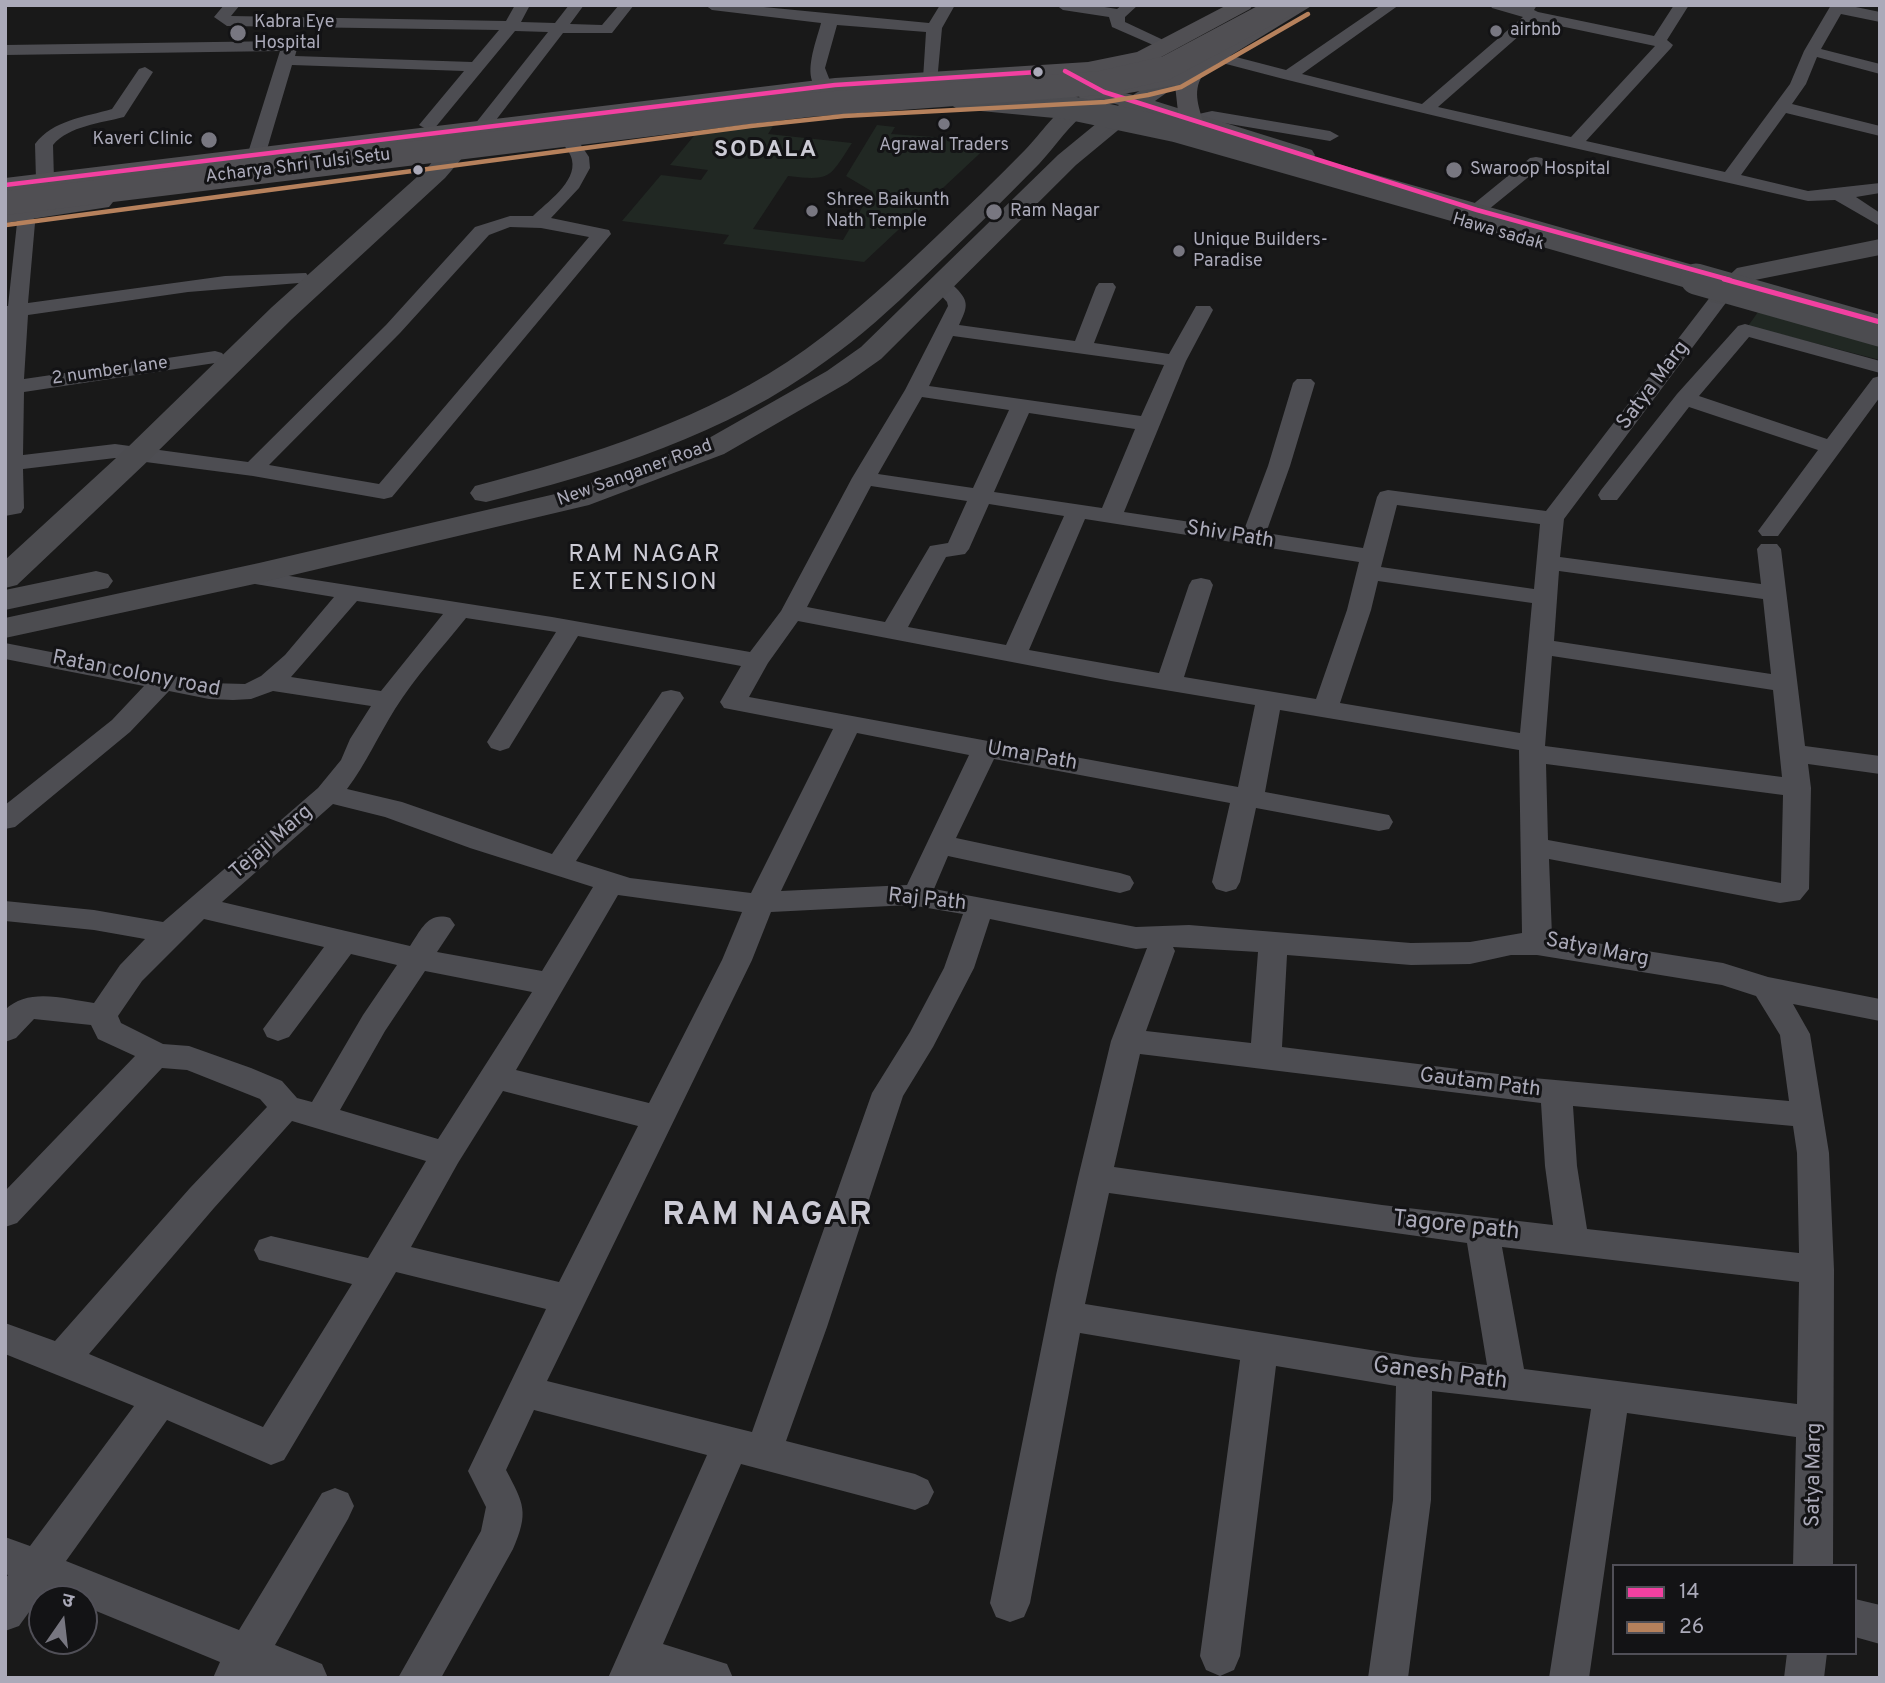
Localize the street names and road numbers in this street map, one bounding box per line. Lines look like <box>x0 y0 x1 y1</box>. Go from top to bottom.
street label: Acharya Shri Tulsi Setu <box>204 145 392 189</box>
street label: Hawa sadak <box>1449 210 1547 256</box>
street label: Satya Marg <box>1612 337 1696 435</box>
street label: 2 number lane <box>51 353 169 391</box>
street label: New Sanganer Road <box>555 436 715 512</box>
street label: Shiv Path <box>1184 517 1276 555</box>
street label: Ratan colony road <box>50 646 222 704</box>
street label: Uma Path <box>985 737 1079 777</box>
street label: Tejaji Marg <box>226 800 318 886</box>
street label: Raj Path <box>887 884 967 918</box>
street label: Satya Marg <box>1543 929 1651 973</box>
street label: Gautam Path <box>1418 1064 1542 1104</box>
street label: Tagore path <box>1391 1206 1521 1248</box>
street label: Ganesh Path <box>1371 1352 1509 1398</box>
street label: Satya Marg <box>1801 1422 1829 1528</box>

